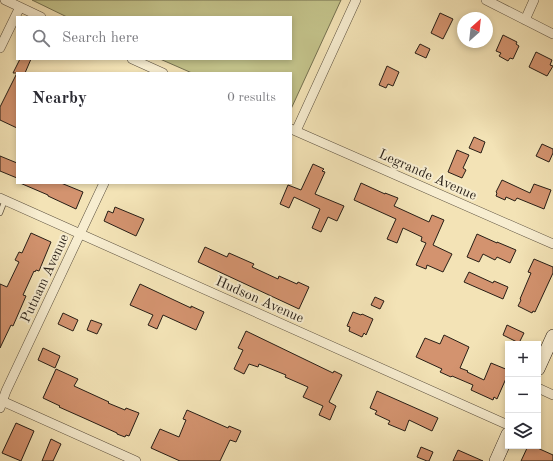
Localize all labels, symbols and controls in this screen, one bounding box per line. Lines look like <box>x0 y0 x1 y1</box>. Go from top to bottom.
north arrow <box>457 12 493 48</box>
search box <box>16 16 292 60</box>
icon: search <box>30 27 52 49</box>
text: Search here <box>62 31 139 46</box>
text: Nearby <box>32 90 87 107</box>
text: 0 results <box>227 91 276 104</box>
street label: Legrande Avenue <box>376 147 479 203</box>
street label: Putnam Avenue <box>18 232 72 325</box>
street label: Hudson Avenue <box>213 274 306 326</box>
map controls <box>505 341 541 449</box>
button: + <box>505 341 541 377</box>
button: − <box>505 377 541 413</box>
button: layers <box>505 413 541 449</box>

